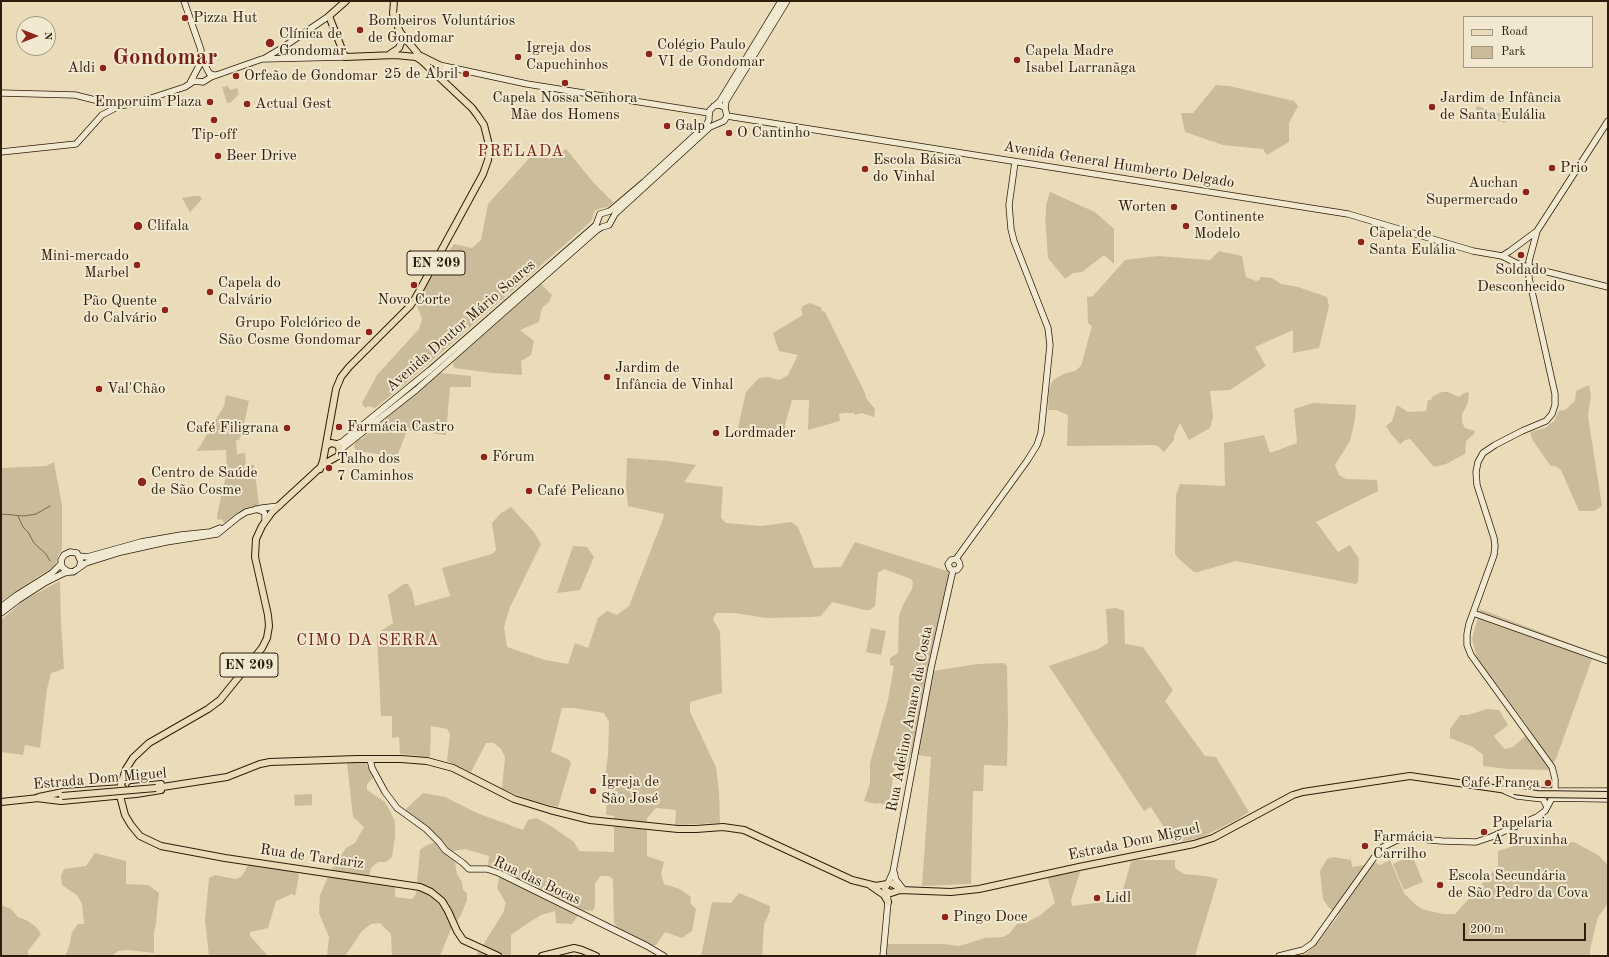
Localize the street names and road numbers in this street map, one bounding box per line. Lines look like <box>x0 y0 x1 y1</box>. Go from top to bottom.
street label: Avenida General Humberto Delgado <box>1002 138 1236 192</box>
road number: EN 209 <box>407 251 465 275</box>
street label: Avenida Doutor Mário Soares <box>383 256 539 396</box>
street label: Rua Adelino Amaro da Costa <box>883 624 937 814</box>
road number: EN 209 <box>220 653 278 677</box>
street label: Estrada Dom Miguel <box>32 764 168 794</box>
street label: Estrada Dom Miguel <box>1067 819 1201 865</box>
street label: Rua de Tardariz <box>259 841 365 873</box>
street label: Rua das Bocas <box>490 853 584 909</box>

